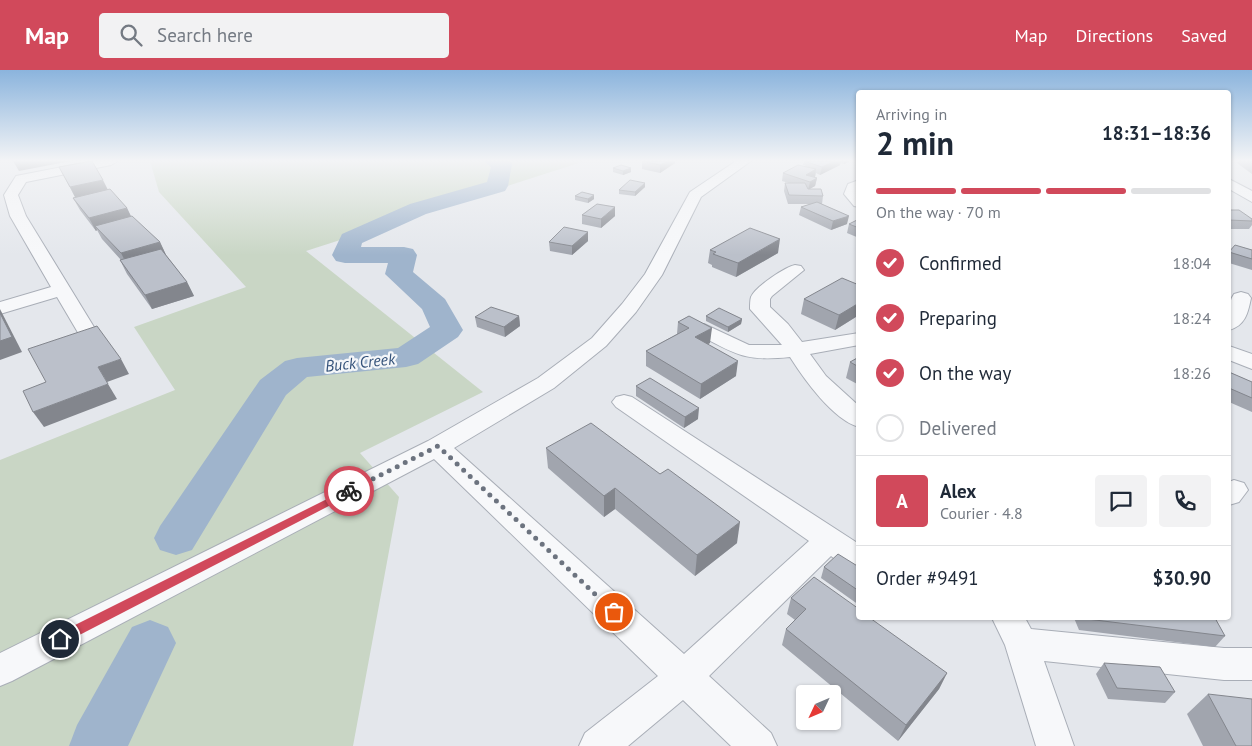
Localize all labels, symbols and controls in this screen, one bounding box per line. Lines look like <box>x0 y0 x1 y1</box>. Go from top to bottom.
search box <box>99 13 449 58</box>
text: Map <box>25 20 69 51</box>
icon: search <box>117 21 145 49</box>
text: Search here <box>157 23 253 47</box>
text: Map <box>1015 24 1047 47</box>
text: Directions <box>1075 24 1153 47</box>
text: Saved <box>1181 24 1227 47</box>
text: Arriving in <box>876 104 947 124</box>
text: 18:31–18:36 <box>1102 121 1211 145</box>
text: 2 min <box>876 122 954 164</box>
text: On the way · 70 m <box>876 202 1001 222</box>
icon: check <box>876 249 904 277</box>
text: Confirmed <box>919 251 1002 275</box>
text: 18:04 <box>1173 253 1211 273</box>
icon: check <box>876 304 904 332</box>
text: Preparing <box>919 306 997 330</box>
text: 18:24 <box>1173 308 1211 328</box>
water label: Buck Creek <box>324 348 397 376</box>
icon: check <box>876 359 904 387</box>
text: On the way <box>919 361 1011 385</box>
text: 18:26 <box>1173 363 1211 383</box>
text: Delivered <box>919 416 997 440</box>
courier <box>324 466 374 516</box>
button: chat <box>1095 475 1147 527</box>
button: phone <box>1159 475 1211 527</box>
icon: bike <box>335 477 363 505</box>
text: Alex <box>940 479 976 503</box>
text: A <box>896 489 908 513</box>
text: Courier · 4.8 <box>940 503 1023 523</box>
text: Order #9491 <box>876 566 979 590</box>
text: $30.90 <box>1152 566 1211 590</box>
pin <box>593 591 635 633</box>
icon: bag <box>600 598 628 626</box>
pin <box>39 618 81 660</box>
icon: home <box>46 625 74 653</box>
north arrow <box>796 685 841 730</box>
map controls <box>796 685 841 730</box>

